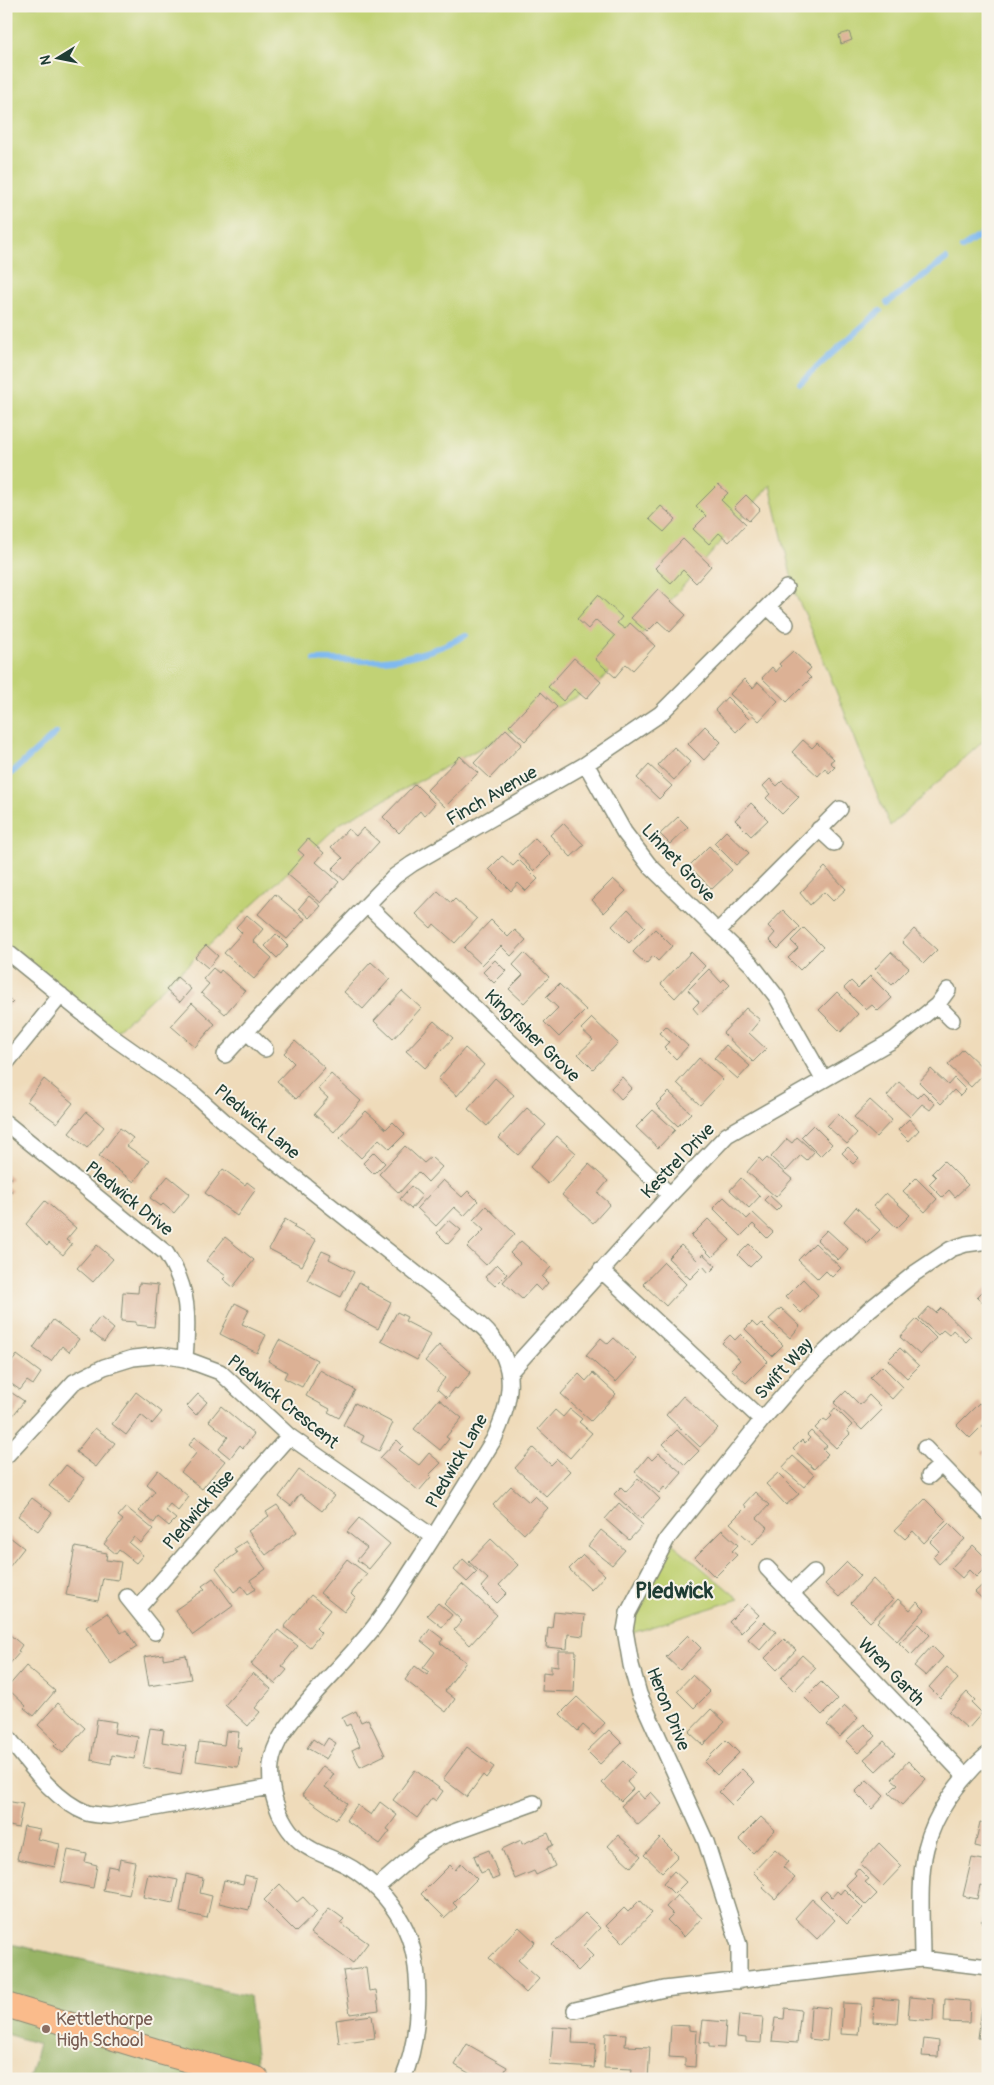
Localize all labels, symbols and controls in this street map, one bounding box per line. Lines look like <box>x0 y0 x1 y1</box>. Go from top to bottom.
north arrow <box>32 32 82 82</box>
text: N <box>36 54 55 66</box>
street label: Finch Avenue <box>443 761 542 831</box>
street label: Linnet Grove <box>636 819 720 907</box>
street label: Kingfisher Grove <box>479 985 585 1087</box>
street label: Pledwick Lane <box>209 1079 305 1165</box>
street label: Kestrel Drive <box>636 1118 720 1204</box>
street label: Pledwick Drive <box>80 1157 178 1241</box>
street label: Swift Way <box>750 1333 818 1405</box>
street label: Pledwick Crescent <box>223 1350 344 1454</box>
street label: Pledwick Lane <box>421 1410 493 1512</box>
street label: Pledwick Rise <box>158 1465 240 1555</box>
district label: Pledwick <box>635 1577 714 1605</box>
street label: Wren Garth <box>853 1633 929 1711</box>
street label: Heron Drive <box>641 1664 695 1754</box>
place label: Kettlethorpe High School <box>56 2008 153 2052</box>
marker: Kettlethorpe High School <box>40 2023 52 2035</box>

